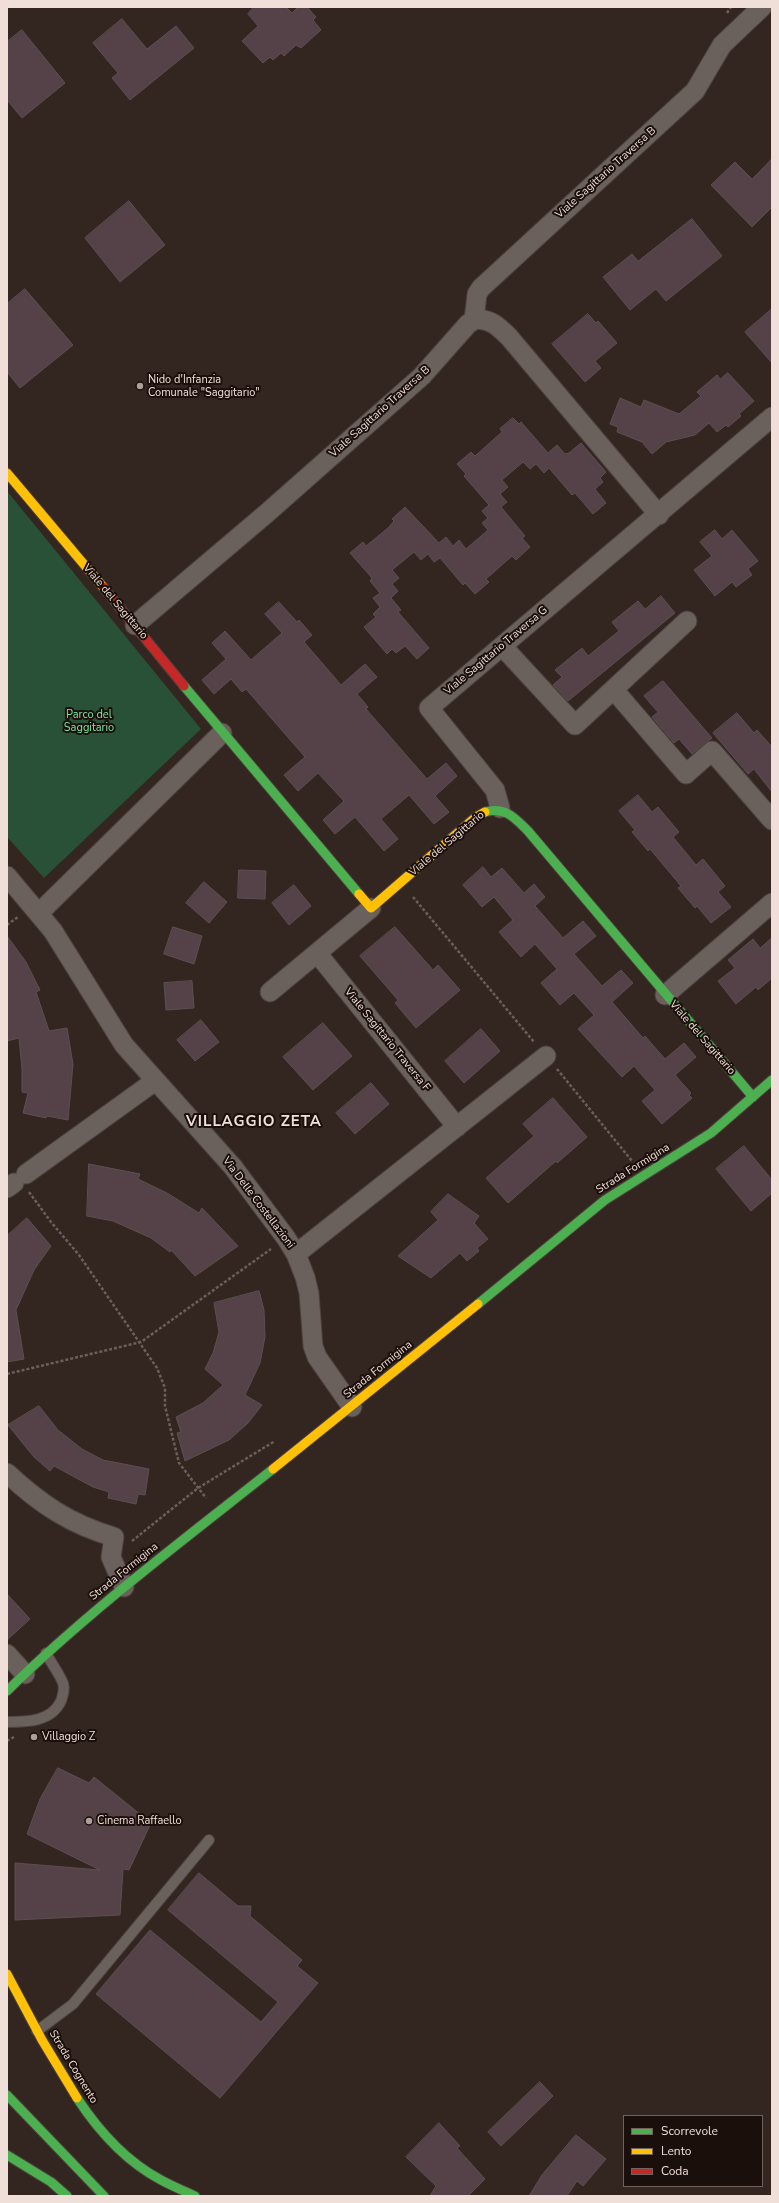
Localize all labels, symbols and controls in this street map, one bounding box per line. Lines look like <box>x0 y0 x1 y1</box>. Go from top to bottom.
street label: Viale Sagittario Traversa B <box>553 124 659 222</box>
street label: Viale Sagittario Traversa B <box>327 363 433 461</box>
place label: Nido d'Infanzia Comunale "Saggitario" <box>148 373 260 399</box>
marker: Nido d'Infanzia Comunale "Saggitario" <box>135 381 145 391</box>
street label: Viale del Sagittario <box>80 562 150 642</box>
street label: Viale Sagittario Traversa G <box>442 604 550 698</box>
park label: Parco del Saggitario <box>64 708 114 734</box>
street label: Viale del Sagittario <box>407 809 487 879</box>
street label: Viale Sagittario Traversa F <box>341 986 433 1094</box>
street label: Viale del Sagittario <box>666 998 738 1078</box>
district label: VILLAGGIO ZETA <box>186 1113 322 1131</box>
street label: Strada Formigina <box>594 1141 672 1197</box>
street label: Via Delle Costellazioni <box>219 1155 297 1251</box>
street label: Strada Formigina <box>341 1338 415 1402</box>
street label: Strada Formigina <box>87 1540 161 1604</box>
place label: Villaggio Z <box>42 1730 95 1744</box>
marker: Villaggio Z <box>29 1732 39 1742</box>
place label: Cinema Raffaello <box>97 1814 182 1828</box>
marker: Cinema Raffaello <box>84 1816 94 1826</box>
street label: Strada Cognento <box>46 2028 100 2106</box>
legend <box>623 2115 763 2187</box>
text: Scorrevole <box>661 2123 718 2139</box>
text: Lento <box>661 2143 691 2159</box>
text: Coda <box>661 2163 689 2179</box>

